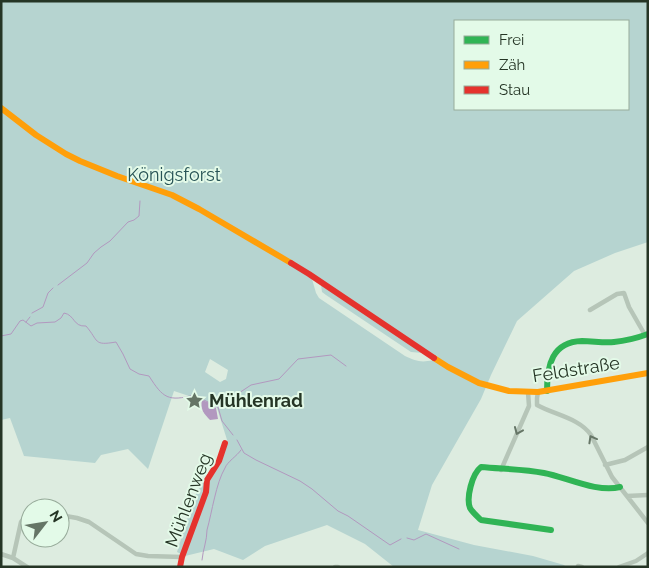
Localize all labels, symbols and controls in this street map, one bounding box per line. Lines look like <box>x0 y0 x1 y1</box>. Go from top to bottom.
legend <box>454 20 629 110</box>
text: Frei <box>499 31 524 49</box>
text: Zäh <box>499 56 525 74</box>
text: Stau <box>499 81 530 99</box>
park label: Königsforst <box>127 164 221 185</box>
street label: Feldstraße <box>531 352 622 386</box>
place icon: Mühlenrad <box>185 390 205 410</box>
place label: Mühlenrad <box>209 390 303 411</box>
one-way arrow <box>513 427 523 435</box>
one-way arrow <box>589 435 599 444</box>
street label: Mühlenweg <box>161 450 215 550</box>
north arrow <box>20 498 70 548</box>
text: N <box>47 508 66 525</box>

